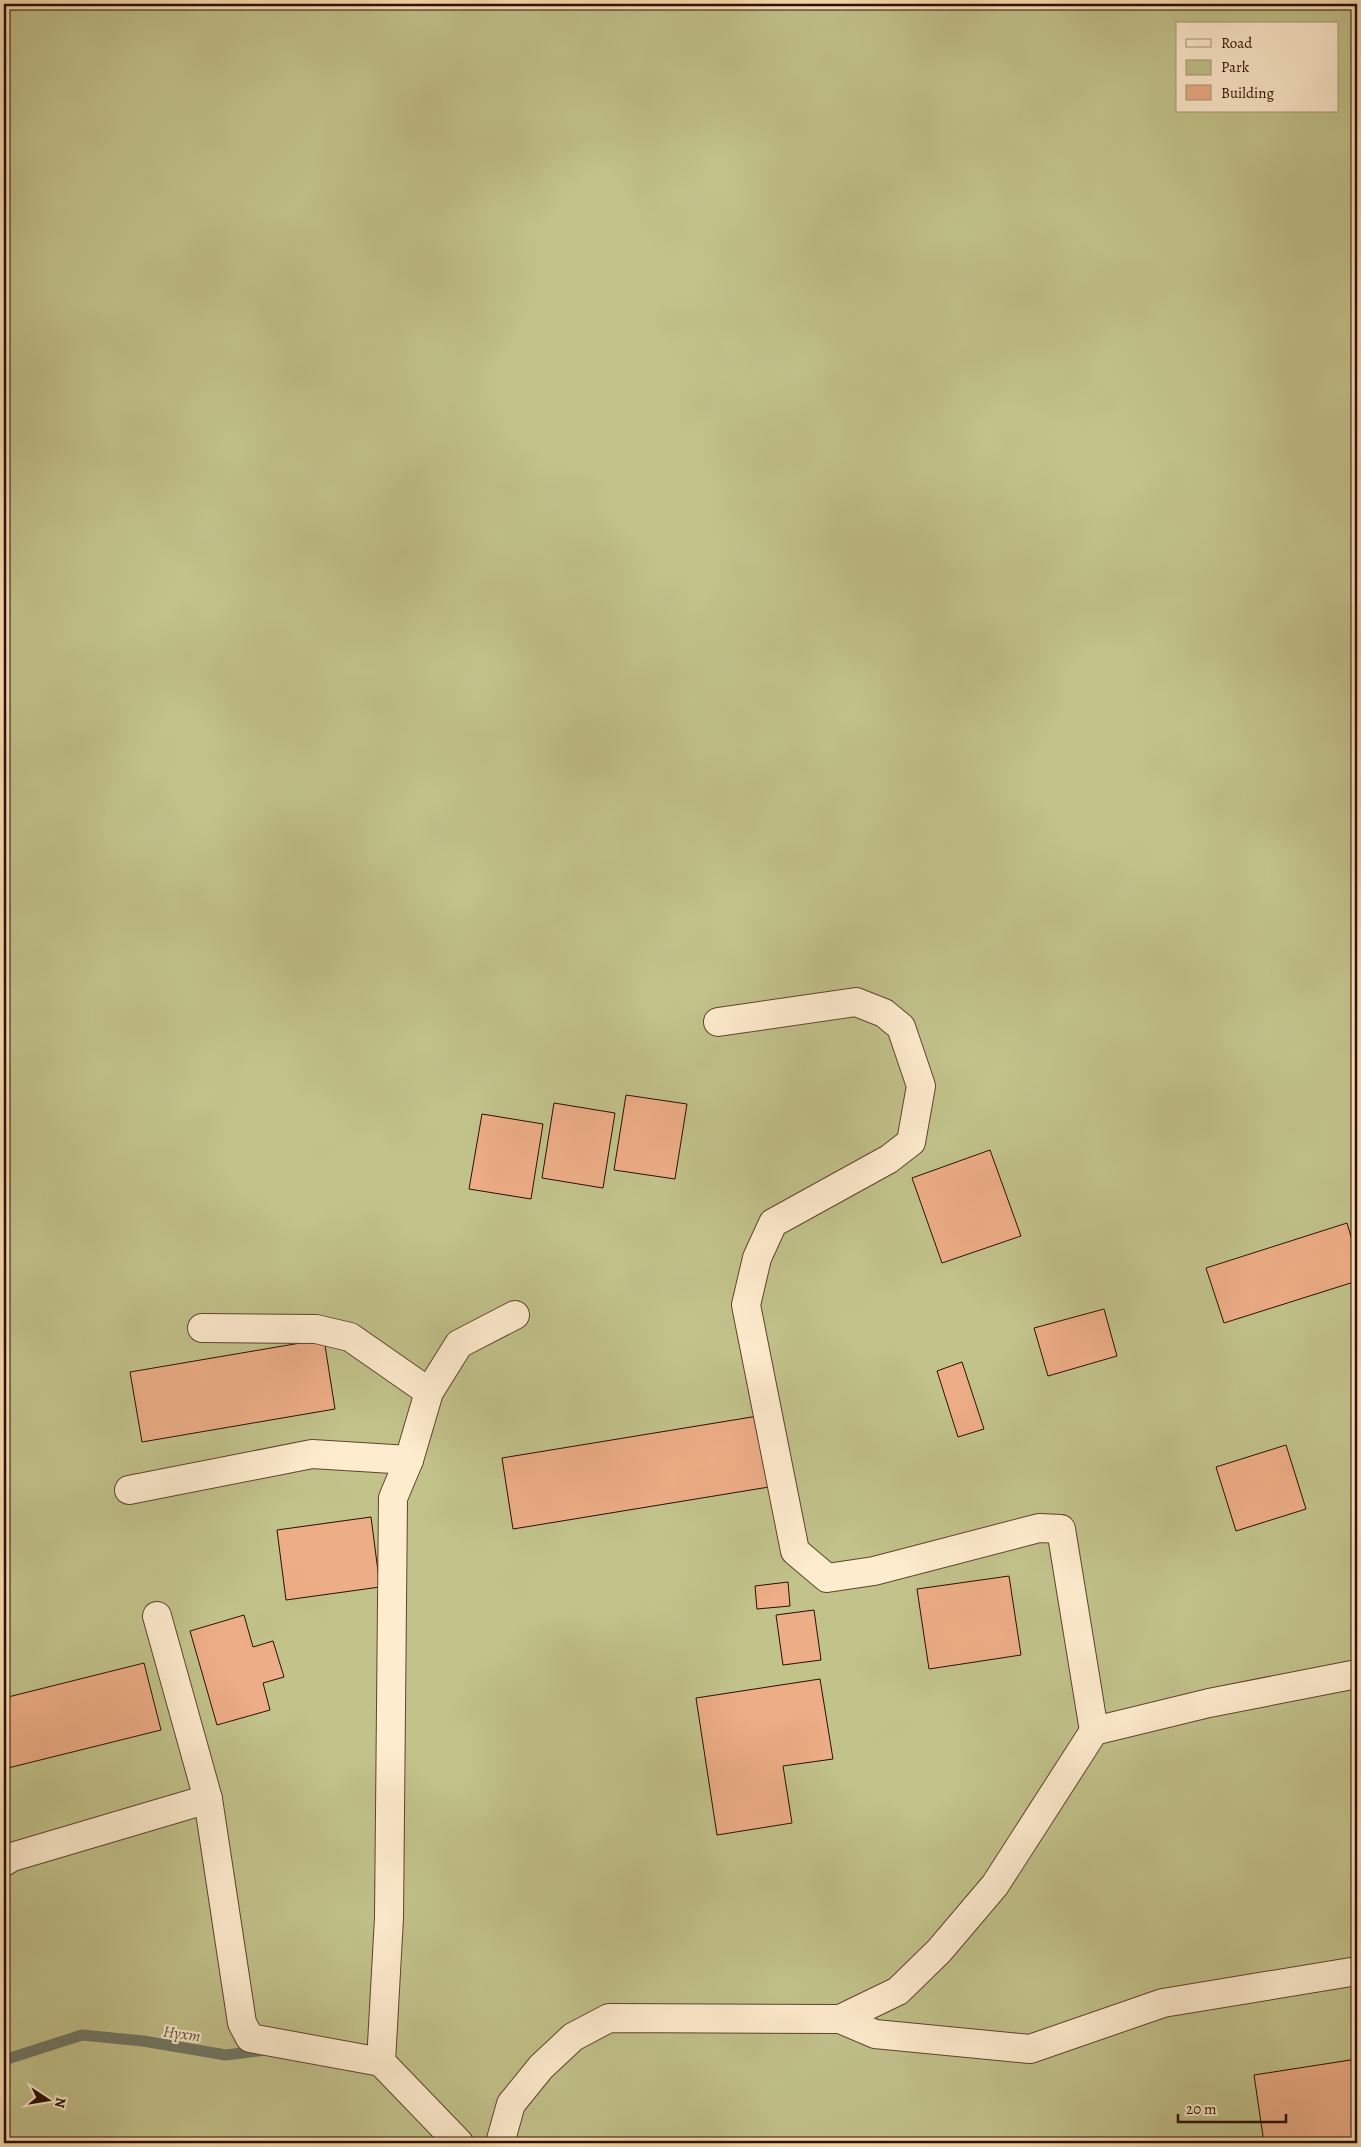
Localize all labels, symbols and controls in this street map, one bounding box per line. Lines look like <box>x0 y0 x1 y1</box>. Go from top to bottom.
legend <box>1176 22 1338 112</box>
text: Road <box>1221 33 1253 53</box>
text: Park <box>1221 57 1250 77</box>
text: Building <box>1221 83 1274 103</box>
water label: Нүхт <box>162 2020 202 2048</box>
north arrow <box>22 2074 72 2124</box>
scale bar <box>1178 2092 1286 2124</box>
text: N <box>50 2096 71 2110</box>
text: 20 m <box>1186 2099 1217 2119</box>

